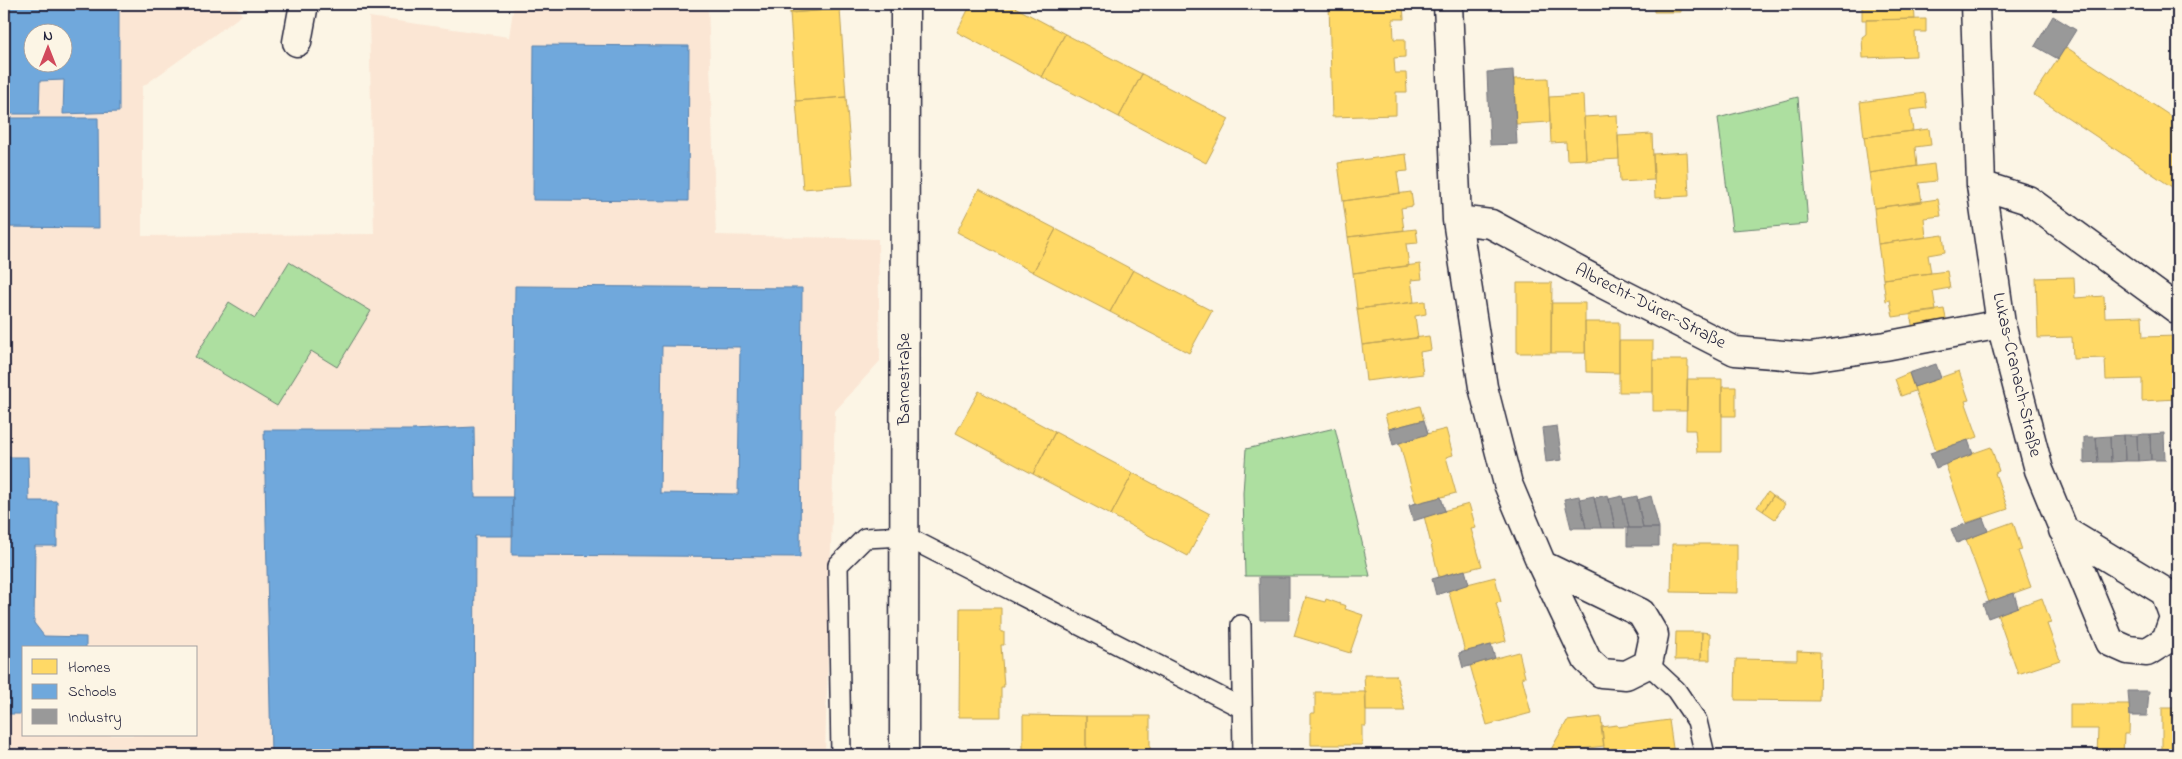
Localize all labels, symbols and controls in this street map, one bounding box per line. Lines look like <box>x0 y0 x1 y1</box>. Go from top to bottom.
north arrow <box>22 22 72 72</box>
text: N <box>43 26 53 47</box>
street label: Albrecht-Dürer-Straße <box>1570 258 1731 357</box>
street label: Lukas-Cranach-Straße <box>1984 290 2048 461</box>
street label: Barnestraße <box>892 332 918 426</box>
legend <box>22 646 198 736</box>
text: Homes <box>68 657 111 679</box>
text: Schools <box>68 681 117 703</box>
text: Industry <box>68 707 122 730</box>

